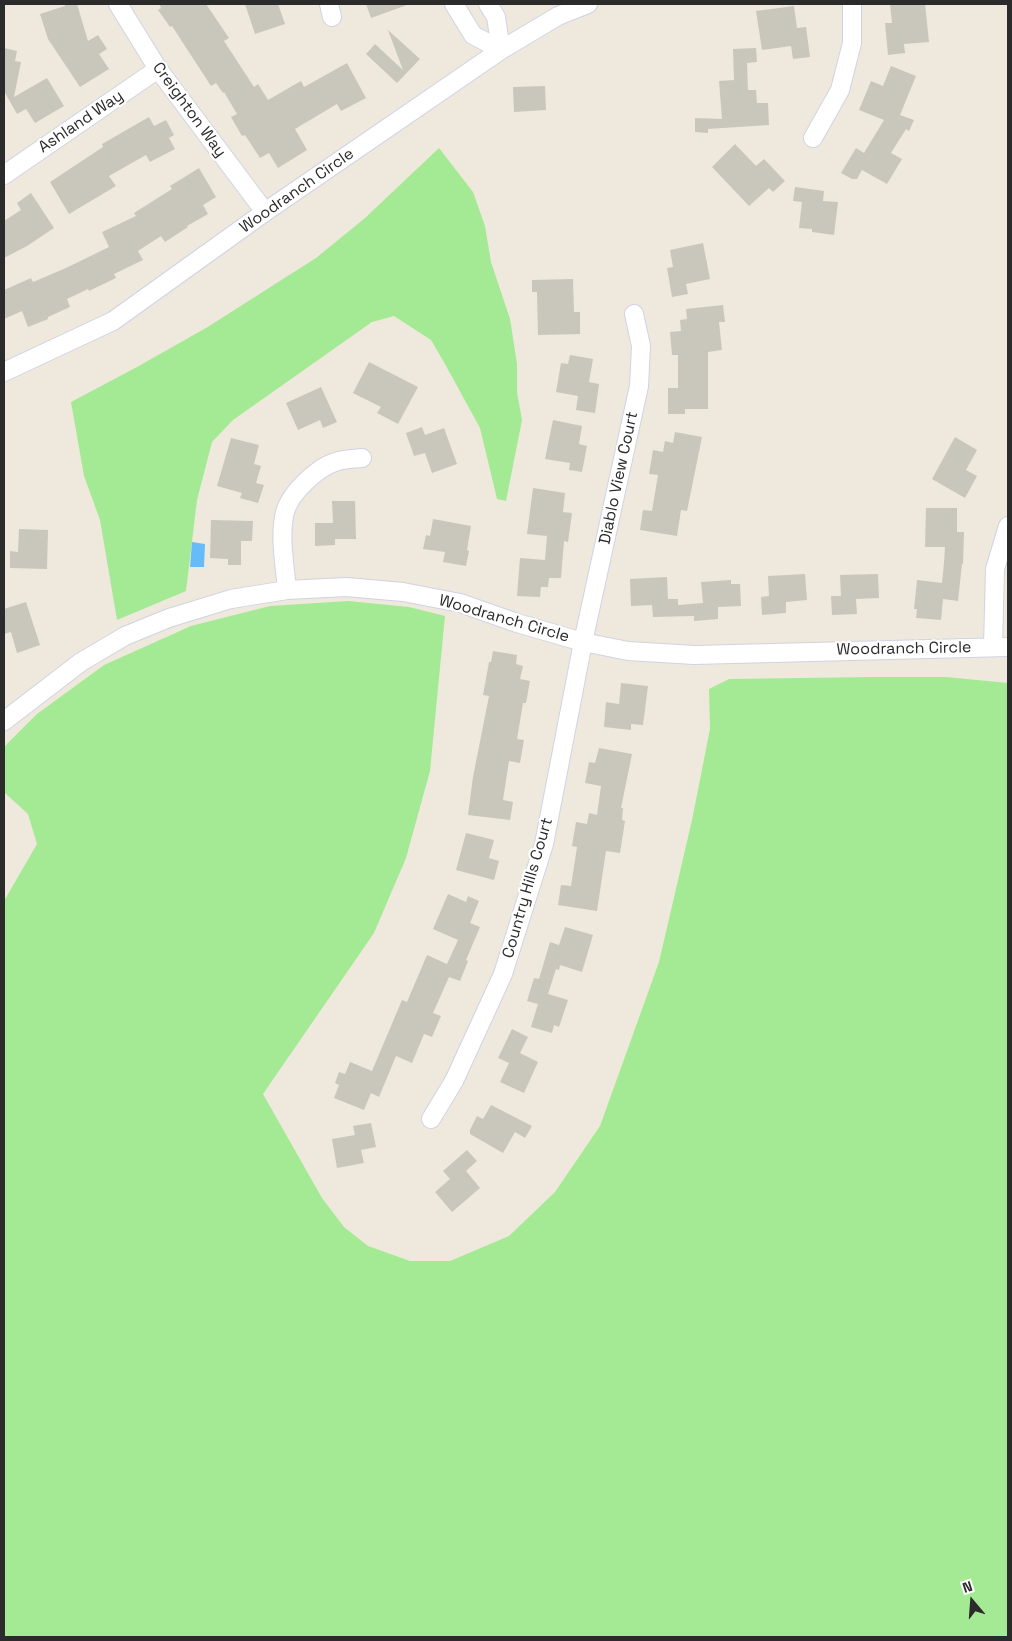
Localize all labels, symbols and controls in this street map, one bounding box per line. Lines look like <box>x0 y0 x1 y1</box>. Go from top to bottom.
street label: Creighton Way <box>148 59 230 161</box>
street label: Ashland Way <box>35 87 127 157</box>
street label: Woodranch Circle <box>236 144 358 238</box>
street label: Diablo View Court <box>596 410 642 546</box>
street label: Woodranch Circle <box>436 591 572 647</box>
street label: Woodranch Circle <box>836 638 972 660</box>
street label: Country Hills Court <box>499 816 557 960</box>
north arrow <box>947 1576 997 1626</box>
text: N <box>960 1577 975 1597</box>

